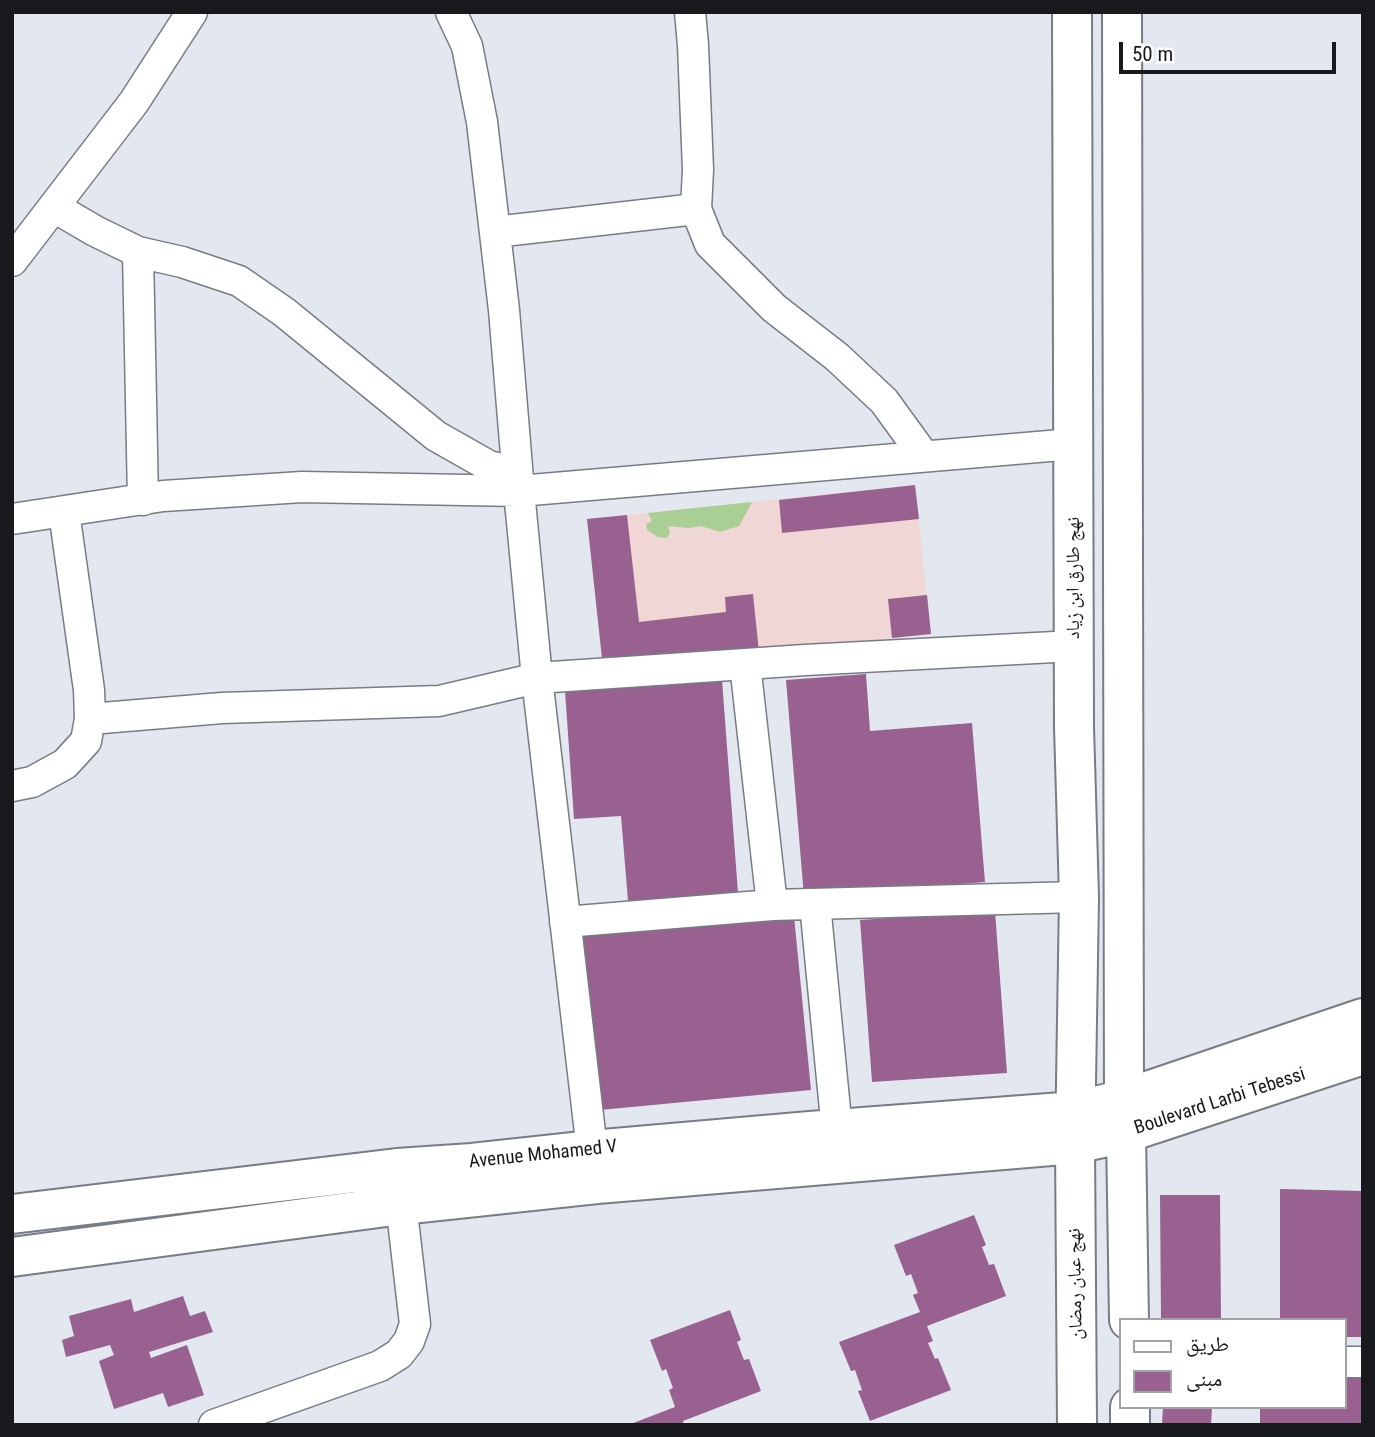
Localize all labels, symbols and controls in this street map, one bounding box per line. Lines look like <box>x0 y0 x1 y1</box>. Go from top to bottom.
scale bar <box>1123 28 1340 72</box>
text: 50 m <box>1132 42 1173 66</box>
street label: نهج طارق ابن زياد <box>1063 517 1085 639</box>
street label: Boulevard Larbi Tebessi <box>1132 1064 1308 1140</box>
street label: Avenue Mohamed V <box>468 1136 618 1174</box>
street label: نهج عبان رمضان <box>1064 1228 1088 1340</box>
legend <box>1120 1318 1347 1409</box>
text: طريق <box>1186 1332 1229 1356</box>
text: مبنى <box>1186 1367 1222 1391</box>

